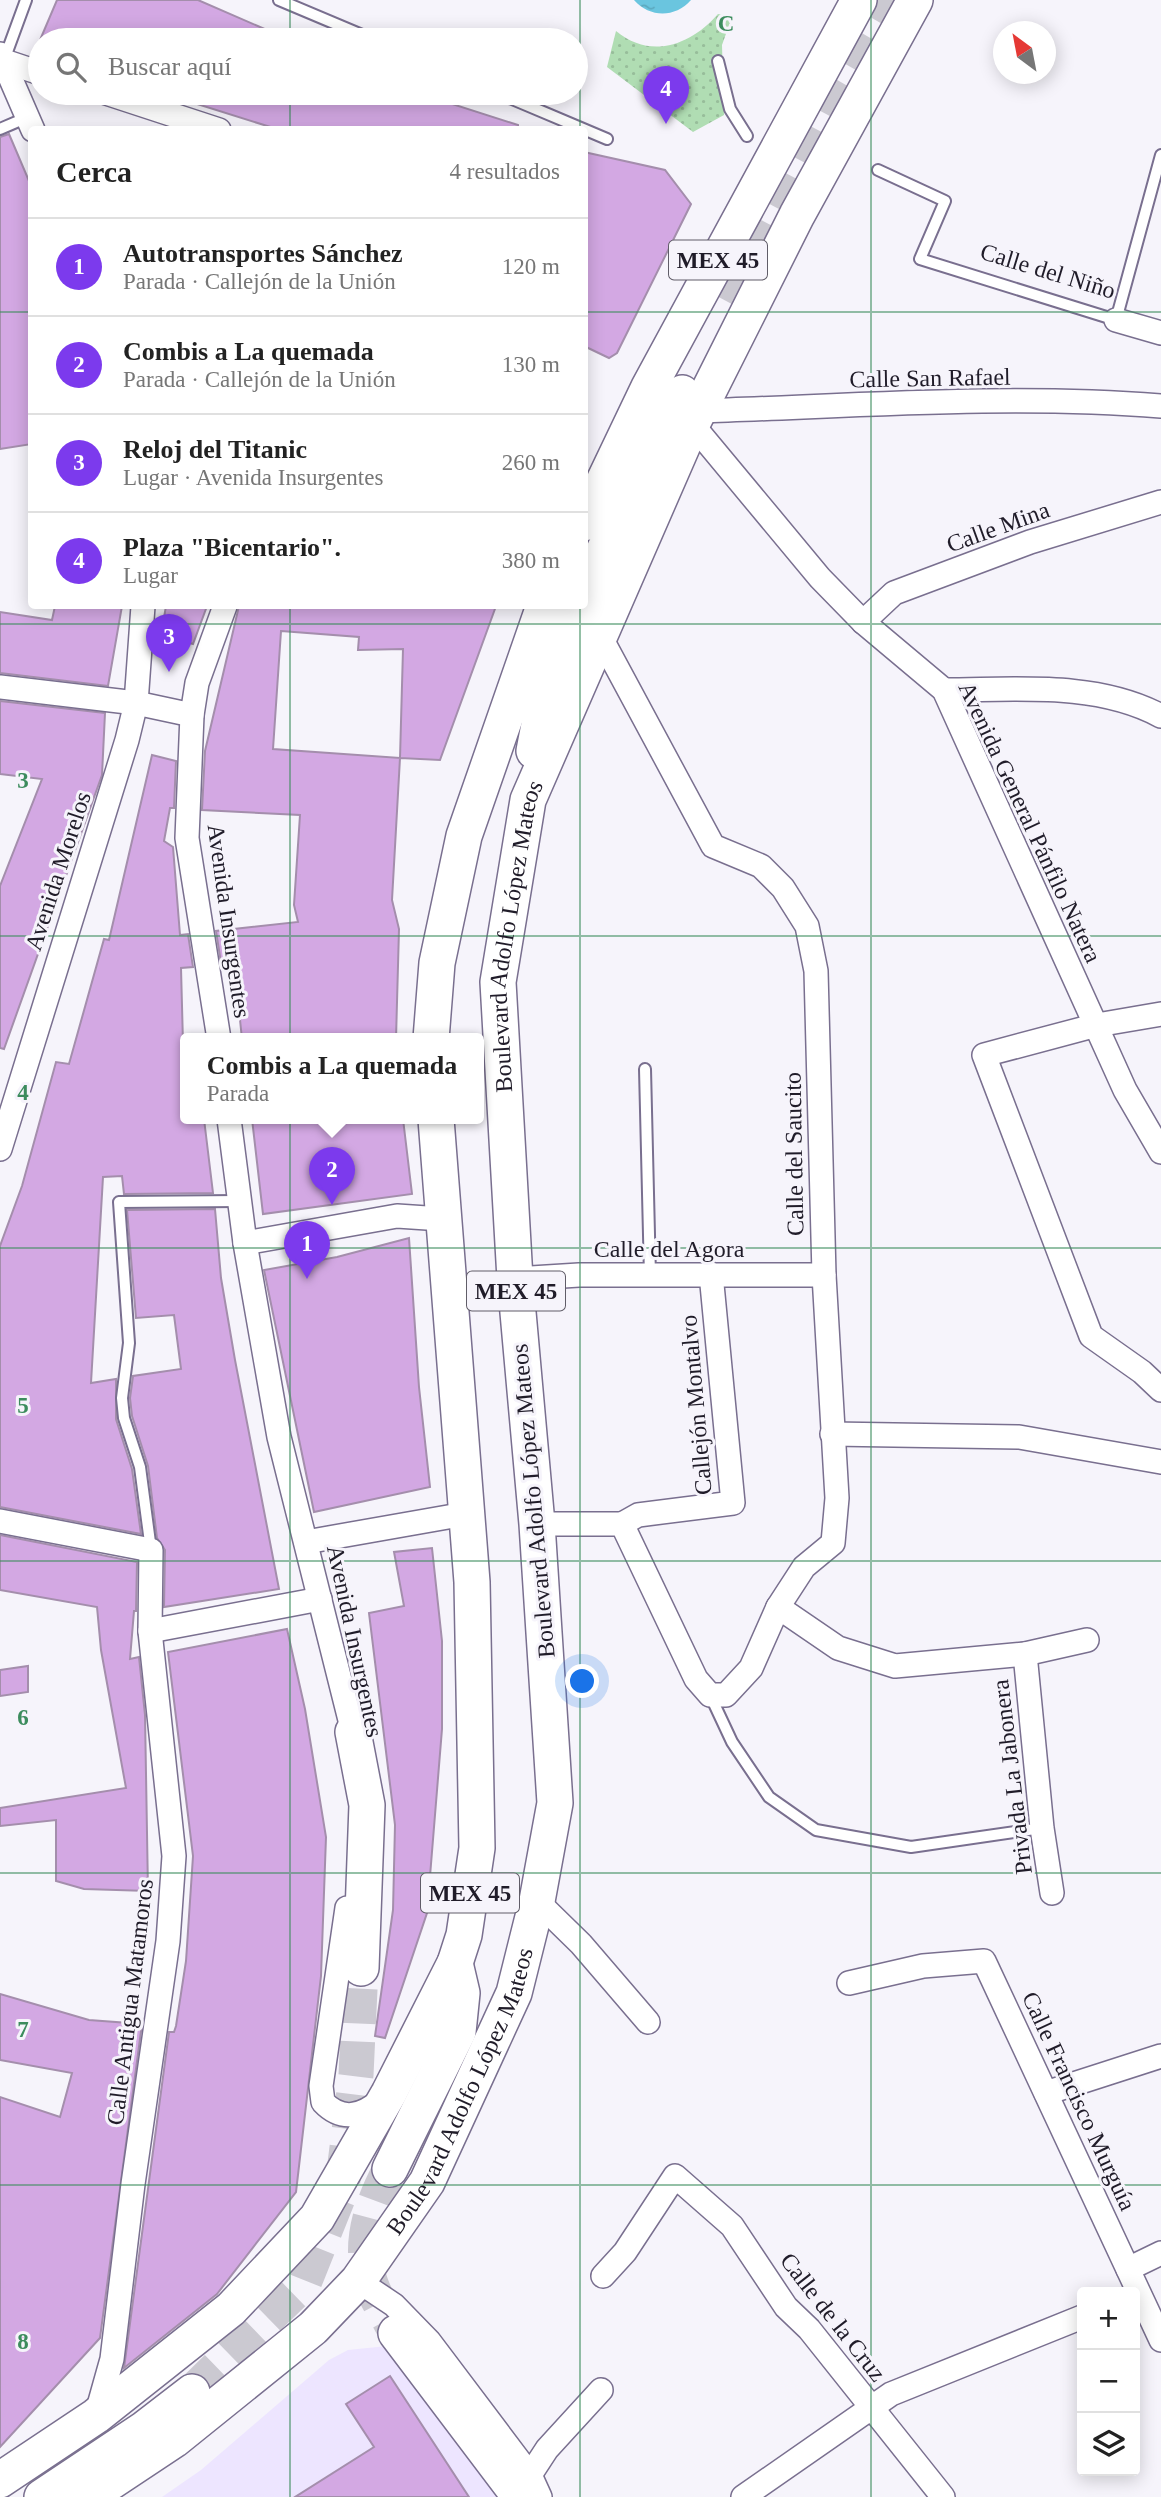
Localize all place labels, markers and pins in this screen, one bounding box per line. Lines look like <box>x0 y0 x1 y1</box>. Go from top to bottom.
pin: 4 <box>643 66 689 124</box>
pin: 3 <box>146 614 192 672</box>
pin: 2 <box>309 1147 355 1205</box>
pin: 1 <box>284 1221 330 1279</box>

